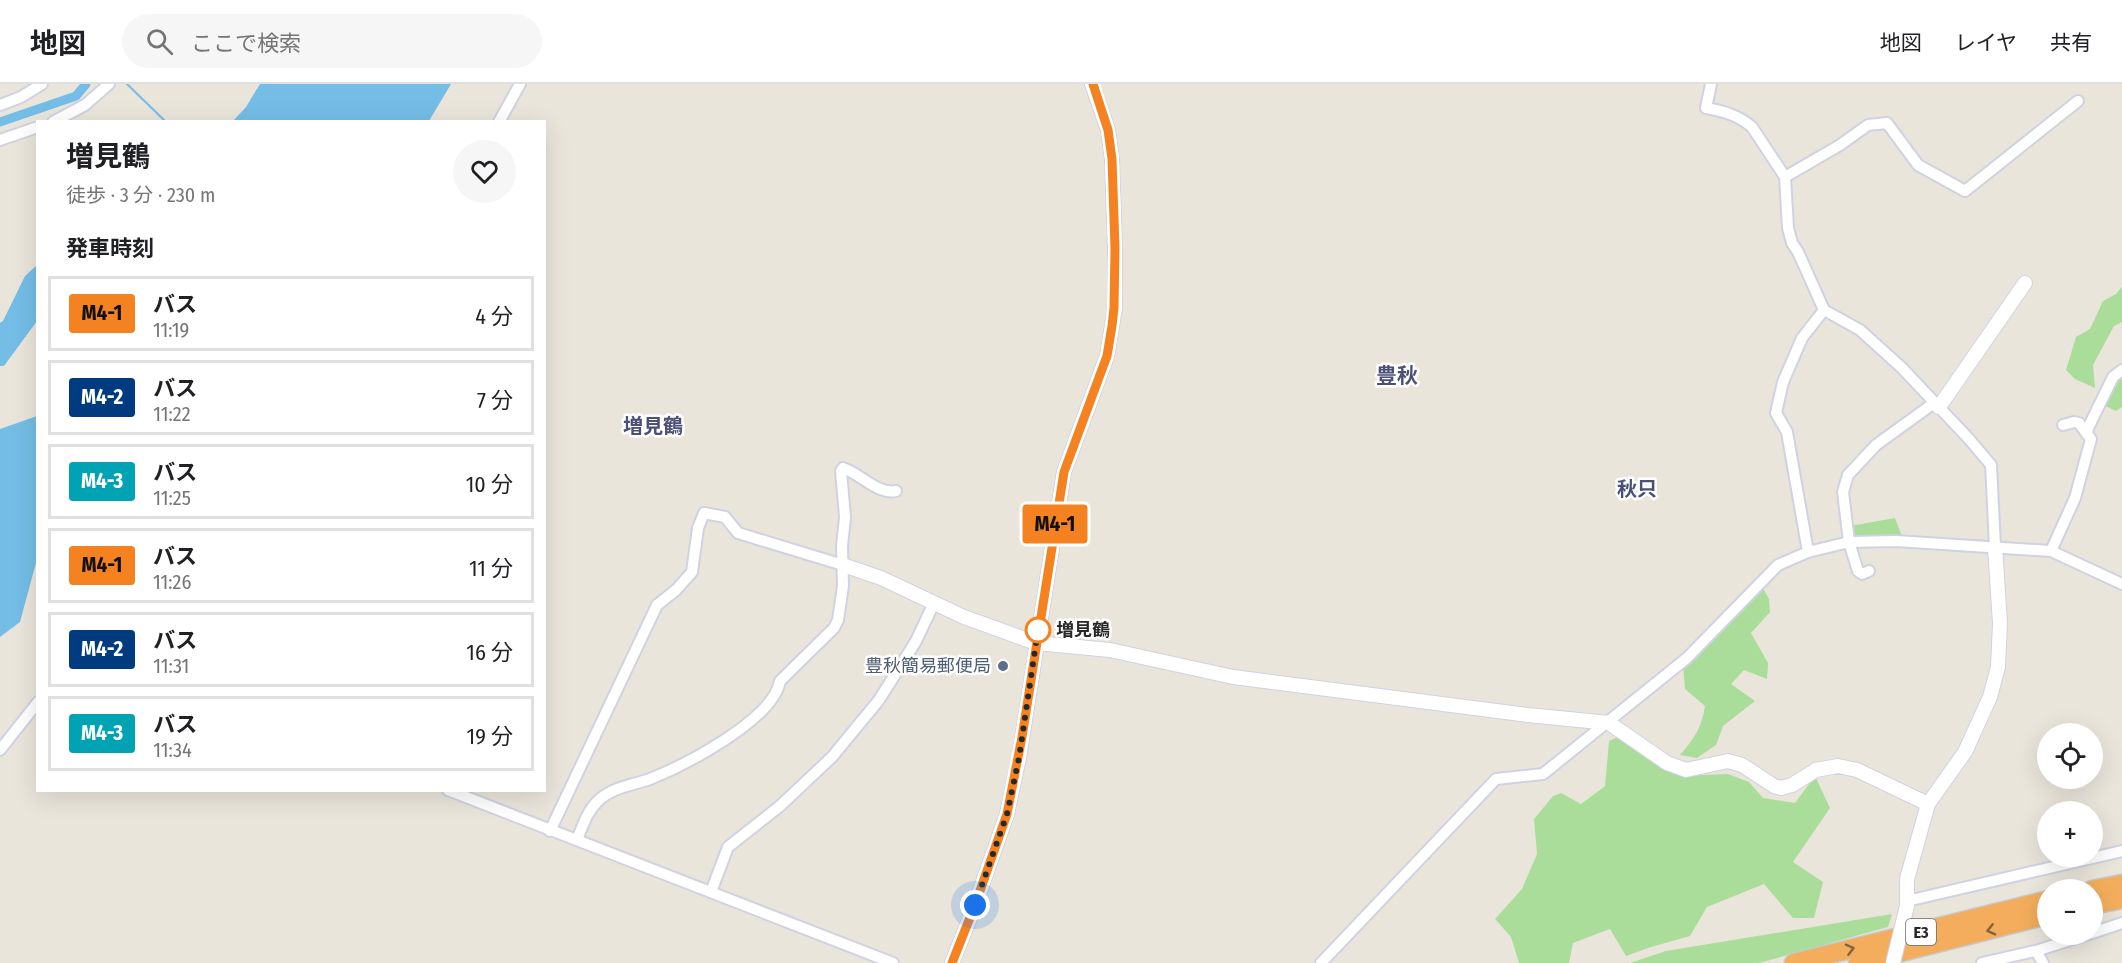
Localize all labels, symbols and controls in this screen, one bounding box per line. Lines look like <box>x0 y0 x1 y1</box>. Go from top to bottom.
search box <box>122 14 542 68</box>
icon: search <box>143 25 176 58</box>
text: 地図 <box>30 27 86 60</box>
text: ここで検索 <box>191 30 301 57</box>
text: 地図 <box>1880 30 1922 56</box>
text: レイヤ <box>1955 30 2017 56</box>
text: 共有 <box>2050 30 2092 56</box>
text: 増見鶴 <box>66 140 150 173</box>
button: heart <box>453 140 516 203</box>
text: 徒歩 · 3 分 · 230 m <box>66 183 215 207</box>
text: 発車時刻 <box>66 235 154 262</box>
text: バス <box>153 291 197 318</box>
text: M4-1 <box>82 300 123 326</box>
text: 4 分 <box>475 303 513 330</box>
text: 11:19 <box>153 318 189 342</box>
district label: 豊秋 <box>1376 363 1418 389</box>
text: バス <box>153 375 197 402</box>
text: M4-2 <box>81 384 123 410</box>
text: 7 分 <box>477 387 513 414</box>
text: 11:22 <box>153 402 191 426</box>
district label: 増見鶴 <box>623 414 683 438</box>
text: バス <box>153 459 197 486</box>
text: M4-3 <box>81 468 123 494</box>
text: 10 分 <box>466 471 513 498</box>
district label: 秋只 <box>1617 477 1657 501</box>
text: 11:25 <box>153 486 191 510</box>
line badge: M4-1 <box>1013 504 1097 544</box>
text: M4-1 <box>1035 511 1076 537</box>
text: バス <box>153 543 197 570</box>
text: M4-1 <box>82 552 123 578</box>
text: 11 分 <box>469 555 513 582</box>
text: 11:26 <box>153 570 191 594</box>
marker: 増見鶴 <box>1025 617 1051 643</box>
place label: 増見鶴 <box>1056 619 1110 641</box>
text: バス <box>153 627 197 654</box>
text: M4-2 <box>81 636 123 662</box>
text: 16 分 <box>466 639 513 666</box>
text: 11:31 <box>153 654 189 678</box>
place label: 豊秋簡易郵便局 <box>865 655 991 677</box>
marker: 豊秋簡易郵便局 <box>996 659 1010 673</box>
text: バス <box>153 711 197 738</box>
text: M4-3 <box>81 720 123 746</box>
text: 19 分 <box>467 723 513 750</box>
map controls <box>2037 723 2103 945</box>
button: locate <box>2037 723 2103 789</box>
text: 11:34 <box>153 738 192 762</box>
button: + <box>2037 801 2103 867</box>
button: − <box>2037 879 2103 945</box>
your location <box>960 890 990 920</box>
road number: E3 <box>1906 919 1936 945</box>
one-way arrow <box>1986 922 1996 935</box>
one-way arrow <box>1845 943 1855 956</box>

